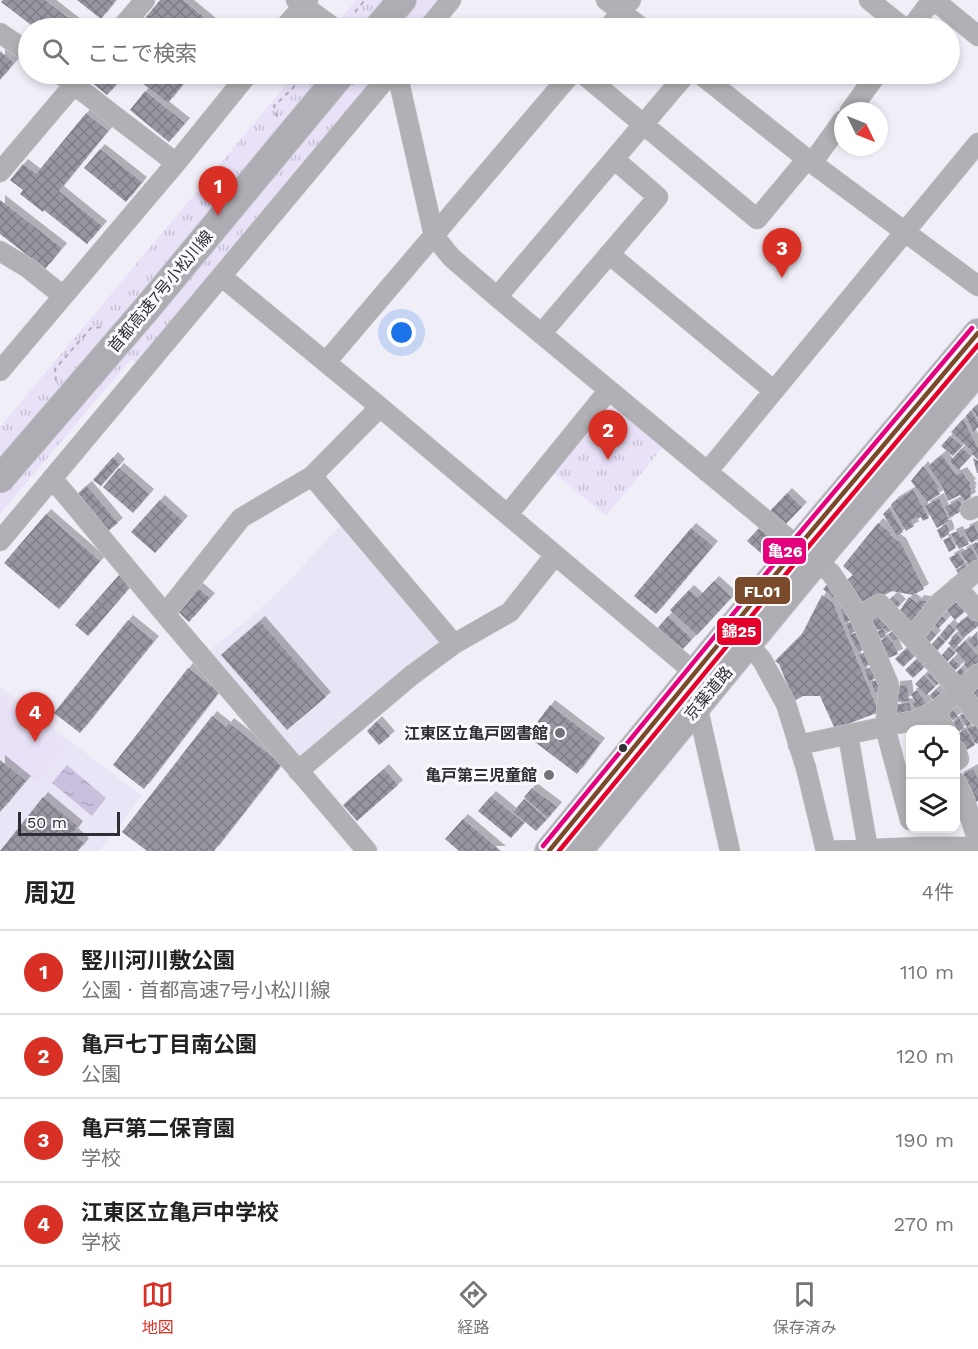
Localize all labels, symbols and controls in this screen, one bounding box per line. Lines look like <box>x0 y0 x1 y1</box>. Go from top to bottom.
search box <box>18 18 960 84</box>
icon: search <box>39 35 72 68</box>
text: ここで検索 <box>87 41 197 66</box>
north arrow <box>834 102 888 156</box>
pin: 1 <box>198 166 238 216</box>
street label: 首都高速7号小松川線 <box>104 227 217 356</box>
pin: 3 <box>762 228 802 278</box>
your location <box>387 318 416 347</box>
pin: 2 <box>588 410 628 460</box>
line badge: 亀26 <box>762 537 807 565</box>
text: 亀26 <box>767 542 803 561</box>
line badge: FL01 <box>734 576 791 605</box>
text: FL01 <box>744 582 780 601</box>
line badge: 錦25 <box>716 617 762 646</box>
text: 錦25 <box>722 622 756 641</box>
street label: 京葉道路 <box>681 663 736 724</box>
pin: 4 <box>15 692 54 742</box>
place label: 江東区立亀戸図書館 <box>404 724 548 743</box>
map controls <box>906 725 960 833</box>
button: locate <box>906 725 960 779</box>
marker: 江東区立亀戸図書館 <box>553 726 567 740</box>
unlabelled marker <box>617 742 629 754</box>
place label: 亀戸第三児童館 <box>425 766 537 785</box>
marker: 亀戸第三児童館 <box>542 768 556 782</box>
button: layers <box>906 779 960 833</box>
scale bar <box>18 809 120 836</box>
text: 50 m <box>27 813 67 832</box>
text: 周辺 <box>24 878 76 908</box>
text: 4件 <box>922 880 954 904</box>
text: 竪川河川敷公園 <box>81 948 235 973</box>
text: 1 <box>39 960 48 984</box>
text: 110 m <box>900 960 954 984</box>
text: 公園 · 首都高速7号小松川線 <box>81 978 330 1002</box>
text: 亀戸七丁目南公園 <box>81 1032 257 1057</box>
text: 2 <box>38 1044 49 1068</box>
text: 120 m <box>896 1044 954 1068</box>
text: 公園 <box>81 1062 121 1086</box>
text: 亀戸第二保育園 <box>81 1116 235 1141</box>
text: 3 <box>38 1128 49 1152</box>
text: 190 m <box>896 1128 954 1152</box>
text: 学校 <box>81 1146 121 1170</box>
text: 江東区立亀戸中学校 <box>81 1200 279 1225</box>
text: 4 <box>37 1212 50 1236</box>
text: 270 m <box>894 1212 954 1236</box>
text: 学校 <box>81 1230 121 1254</box>
tab: 地図 <box>141 1278 174 1338</box>
tab: 経路 <box>457 1278 490 1338</box>
tab: 保存済み <box>773 1278 837 1338</box>

